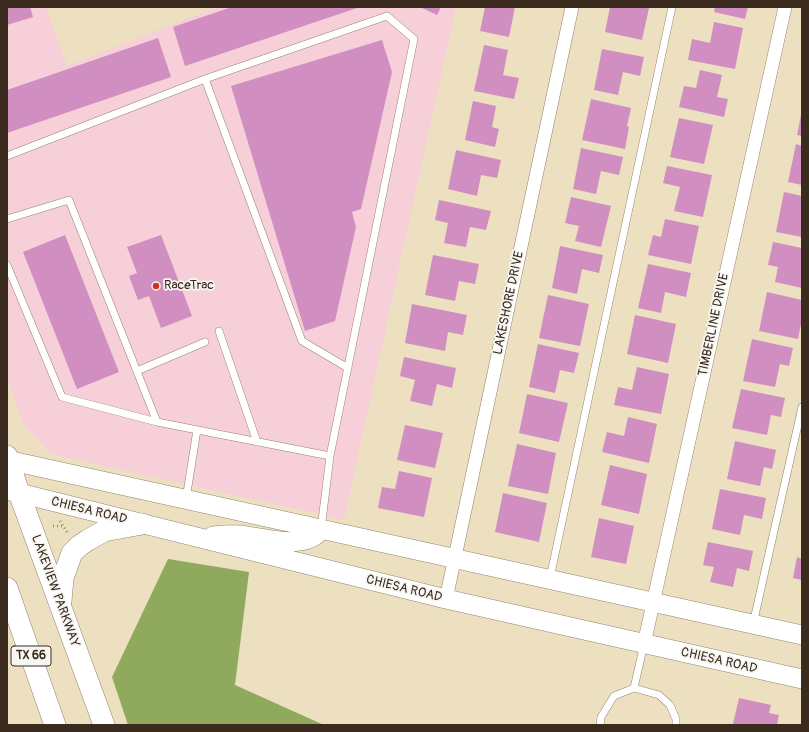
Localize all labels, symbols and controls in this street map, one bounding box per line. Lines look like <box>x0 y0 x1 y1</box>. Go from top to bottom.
street label: LAKESHORE DRIVE <box>490 250 528 356</box>
street label: TIMBERLINE DRIVE <box>695 272 733 378</box>
place label: RaceTrac <box>164 278 214 294</box>
marker: RaceTrac <box>151 281 161 291</box>
street label: CHIESA ROAD <box>49 494 129 528</box>
street label: LAKEVIEW PARKWAY <box>27 533 83 649</box>
street label: CHIESA ROAD <box>364 572 444 606</box>
street label: CHIESA ROAD <box>679 645 759 677</box>
road number: TX 66 <box>11 646 51 666</box>

